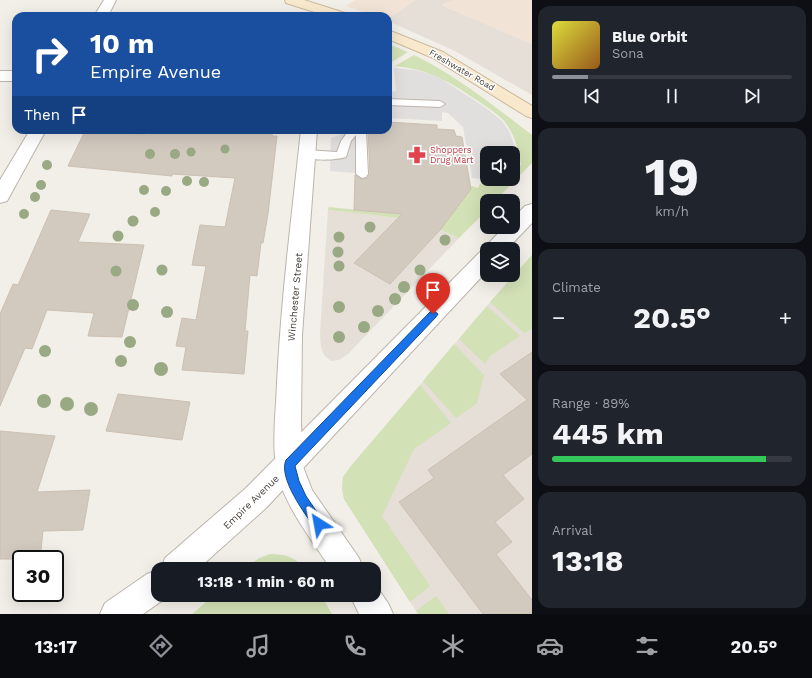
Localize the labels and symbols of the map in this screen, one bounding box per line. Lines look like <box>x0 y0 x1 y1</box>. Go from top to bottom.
street label: Freshwater Road <box>428 47 496 93</box>
pharmacy icon: Shoppers Drug Mart <box>407 145 427 165</box>
place label: Shoppers Drug Mart <box>430 145 474 165</box>
street label: Winchester Street <box>286 252 304 342</box>
pin <box>416 273 450 314</box>
street label: Empire Avenue <box>221 473 281 531</box>
position arrow <box>298 503 340 545</box>
speed limit sign: 30 <box>12 550 64 602</box>

